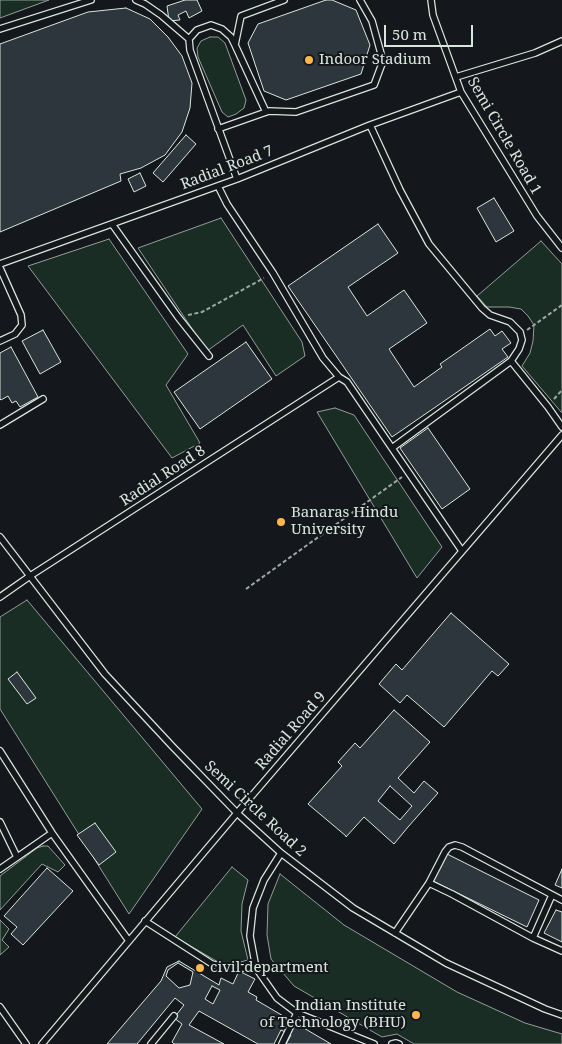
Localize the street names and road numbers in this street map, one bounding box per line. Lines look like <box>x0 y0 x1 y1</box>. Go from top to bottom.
street label: Semi Circle Road 1 <box>463 74 545 198</box>
street label: Radial Road 7 <box>178 142 276 194</box>
street label: Radial Road 8 <box>117 442 209 510</box>
street label: Radial Road 9 <box>252 688 330 774</box>
street label: Semi Circle Road 2 <box>200 757 310 861</box>

